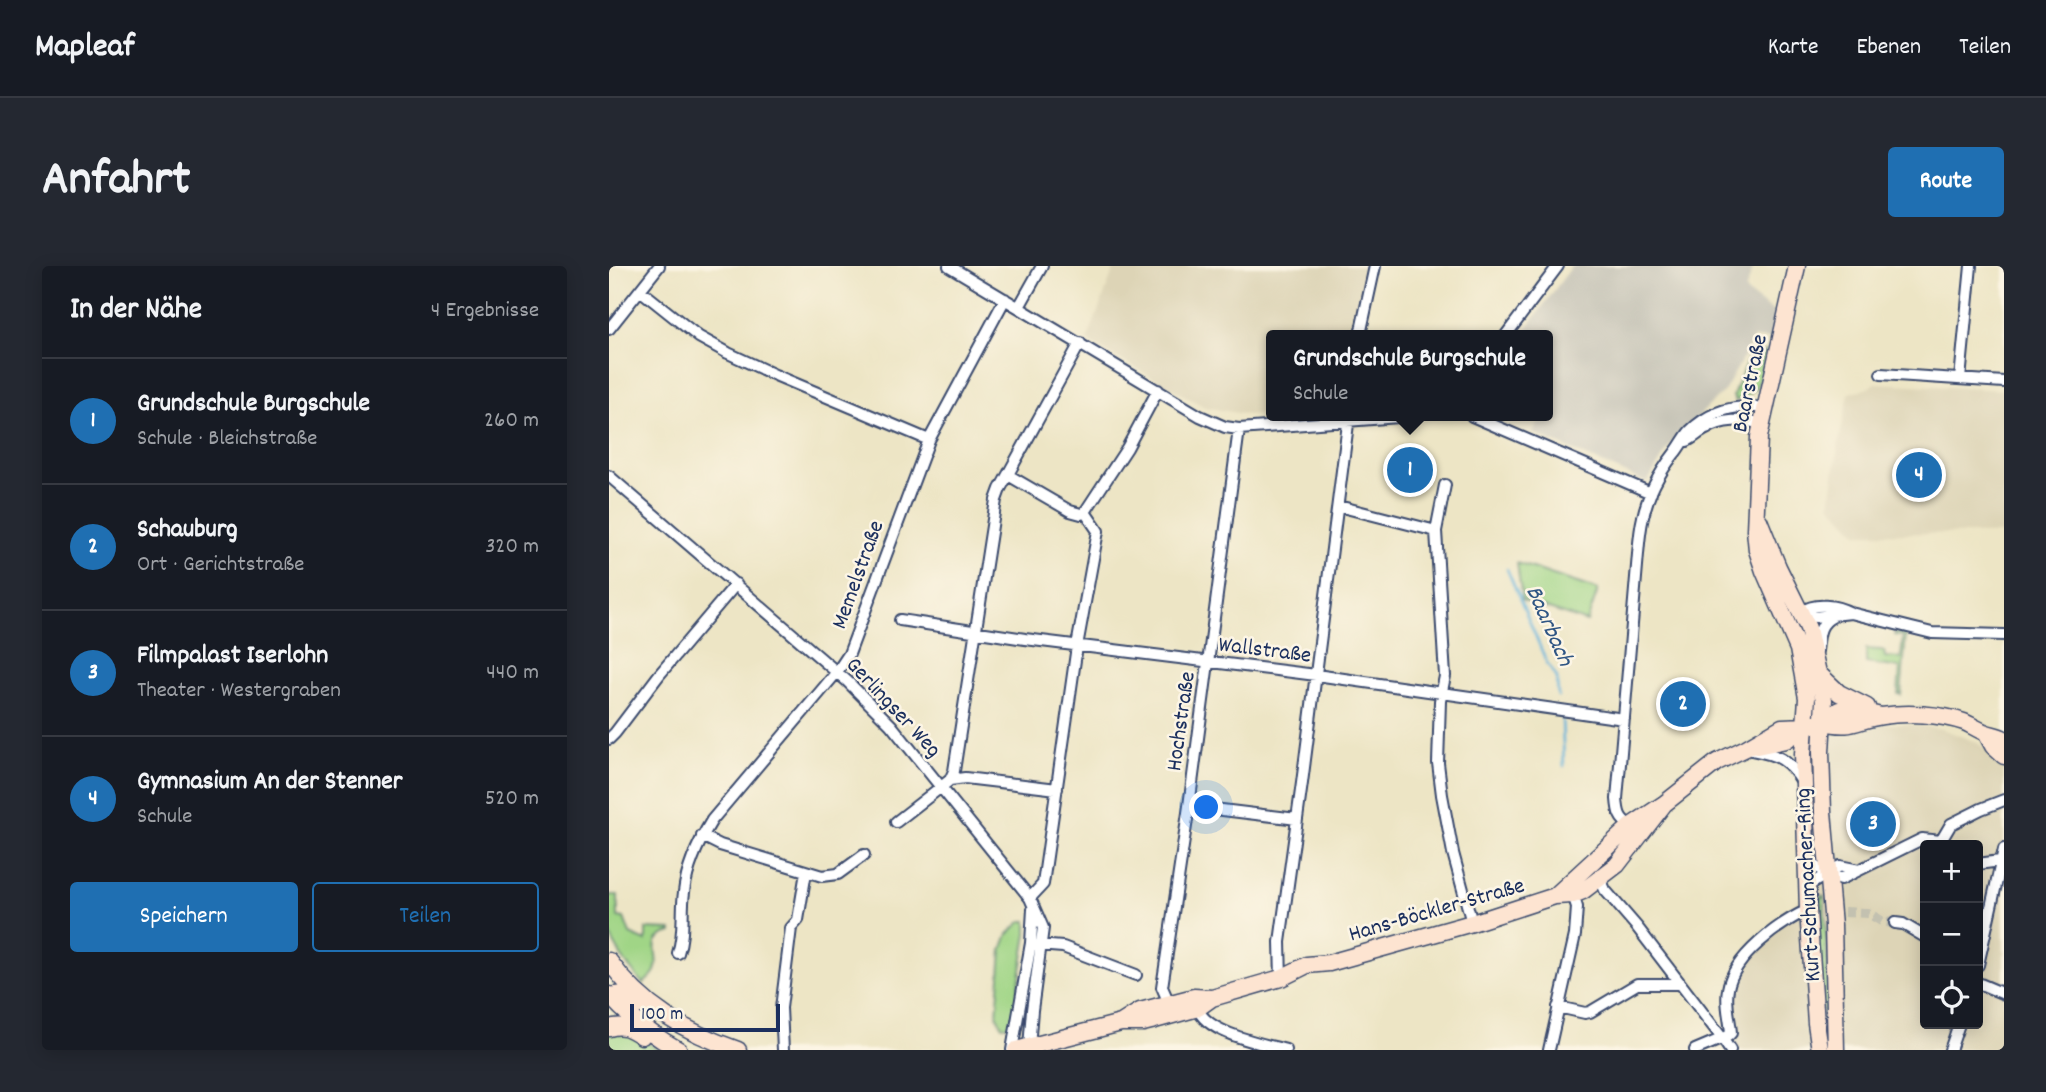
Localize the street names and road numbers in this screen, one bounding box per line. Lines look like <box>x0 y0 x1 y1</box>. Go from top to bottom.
street label: Baarstraße <box>1725 332 1778 436</box>
street label: Memelstraße <box>824 516 894 634</box>
street label: Wallstraße <box>1216 629 1313 674</box>
street label: Gerlingser Weg <box>837 650 948 766</box>
street label: Hochstraße <box>1159 670 1206 773</box>
street label: Kurt-Schumacher-Ring <box>1788 787 1831 983</box>
street label: Hans-Böckler-Straße <box>1345 870 1529 952</box>

